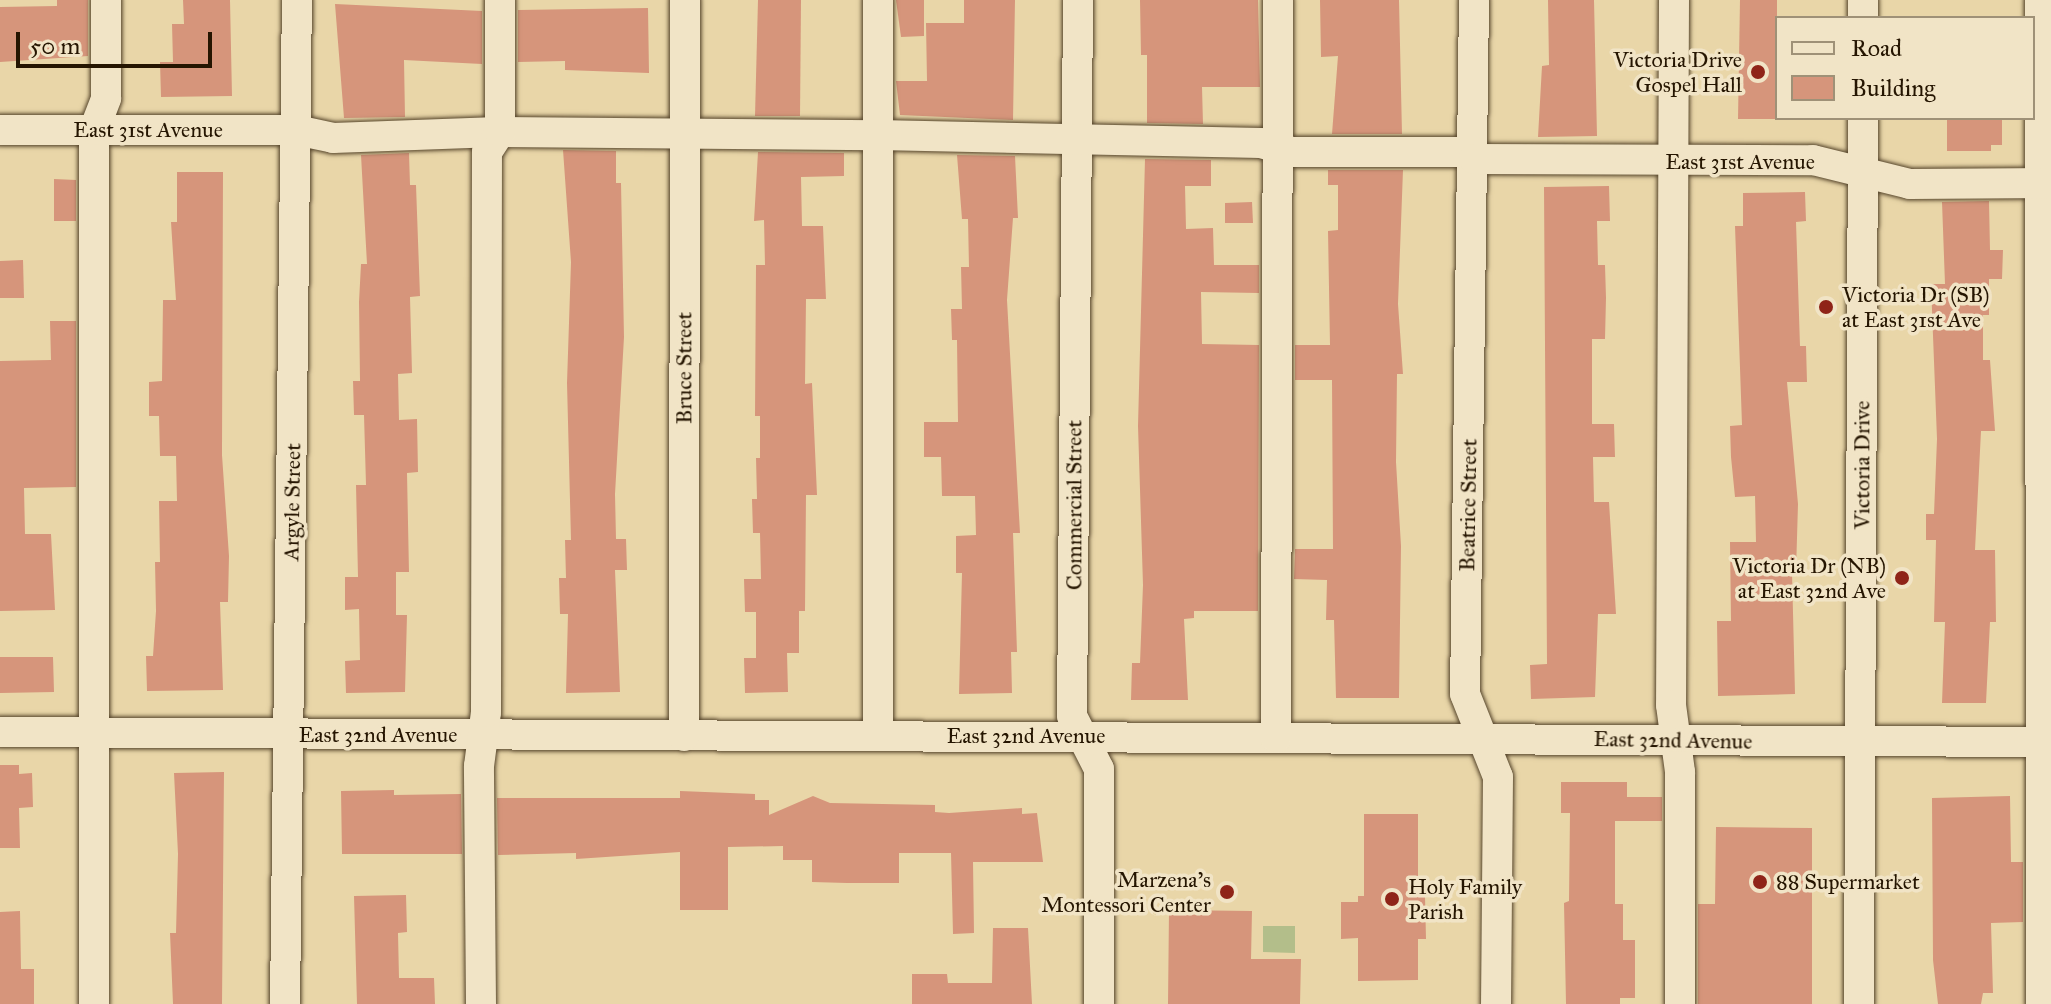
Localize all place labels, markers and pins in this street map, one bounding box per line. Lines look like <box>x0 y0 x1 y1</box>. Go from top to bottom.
place label: Victoria Drive Gospel Hall <box>1613 46 1742 98</box>
marker: Victoria Drive Gospel Hall <box>1749 63 1767 81</box>
place label: Victoria Dr (SB) at East 31st Ave <box>1842 281 1990 332</box>
marker: Victoria Dr (SB) at East 31st Ave <box>1817 298 1835 316</box>
place label: Victoria Dr (NB) at East 32nd Ave <box>1732 552 1886 604</box>
marker: Victoria Dr (NB) at East 32nd Ave <box>1893 569 1911 587</box>
place label: Marzena's Montessori Center <box>1041 866 1211 918</box>
place label: 88 Supermarket <box>1776 869 1920 895</box>
place label: Holy Family Parish <box>1408 873 1522 924</box>
marker: 88 Supermarket <box>1751 873 1769 891</box>
marker: Marzena's Montessori Center <box>1218 883 1236 901</box>
marker: Holy Family Parish <box>1383 890 1401 908</box>

